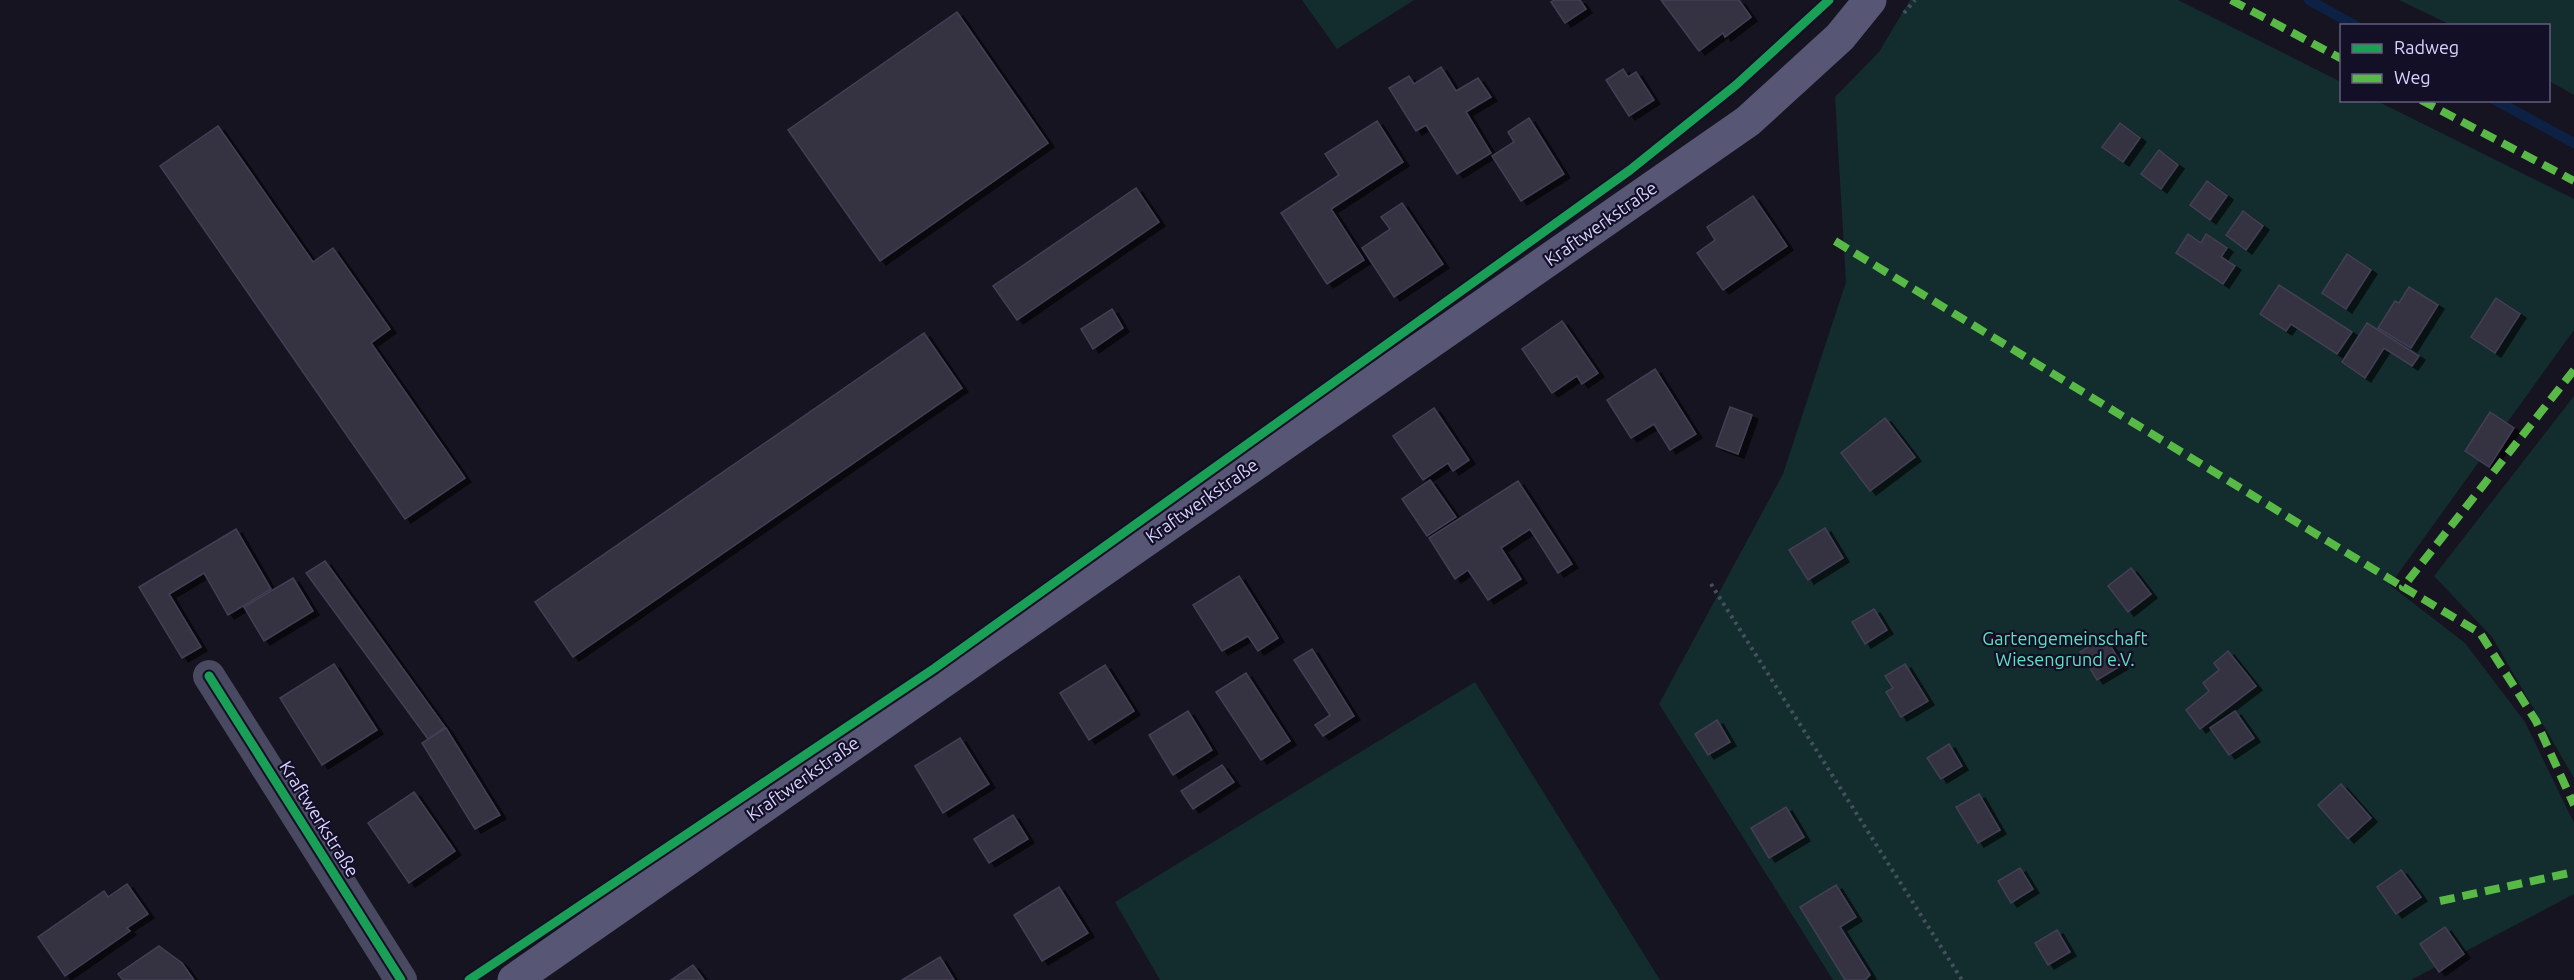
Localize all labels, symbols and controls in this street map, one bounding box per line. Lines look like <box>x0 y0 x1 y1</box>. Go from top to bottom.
legend <box>2340 24 2550 102</box>
text: Radweg <box>2394 37 2459 57</box>
text: Weg <box>2394 67 2431 87</box>
street label: Kraftwerkstraße <box>1540 177 1660 269</box>
street label: Kraftwerkstraße <box>1141 454 1261 546</box>
park label: Gartengemeinschaft Wiesengrund e.V. <box>1982 628 2148 669</box>
street label: Kraftwerkstraße <box>742 732 862 824</box>
street label: Kraftwerkstraße <box>276 757 363 880</box>

